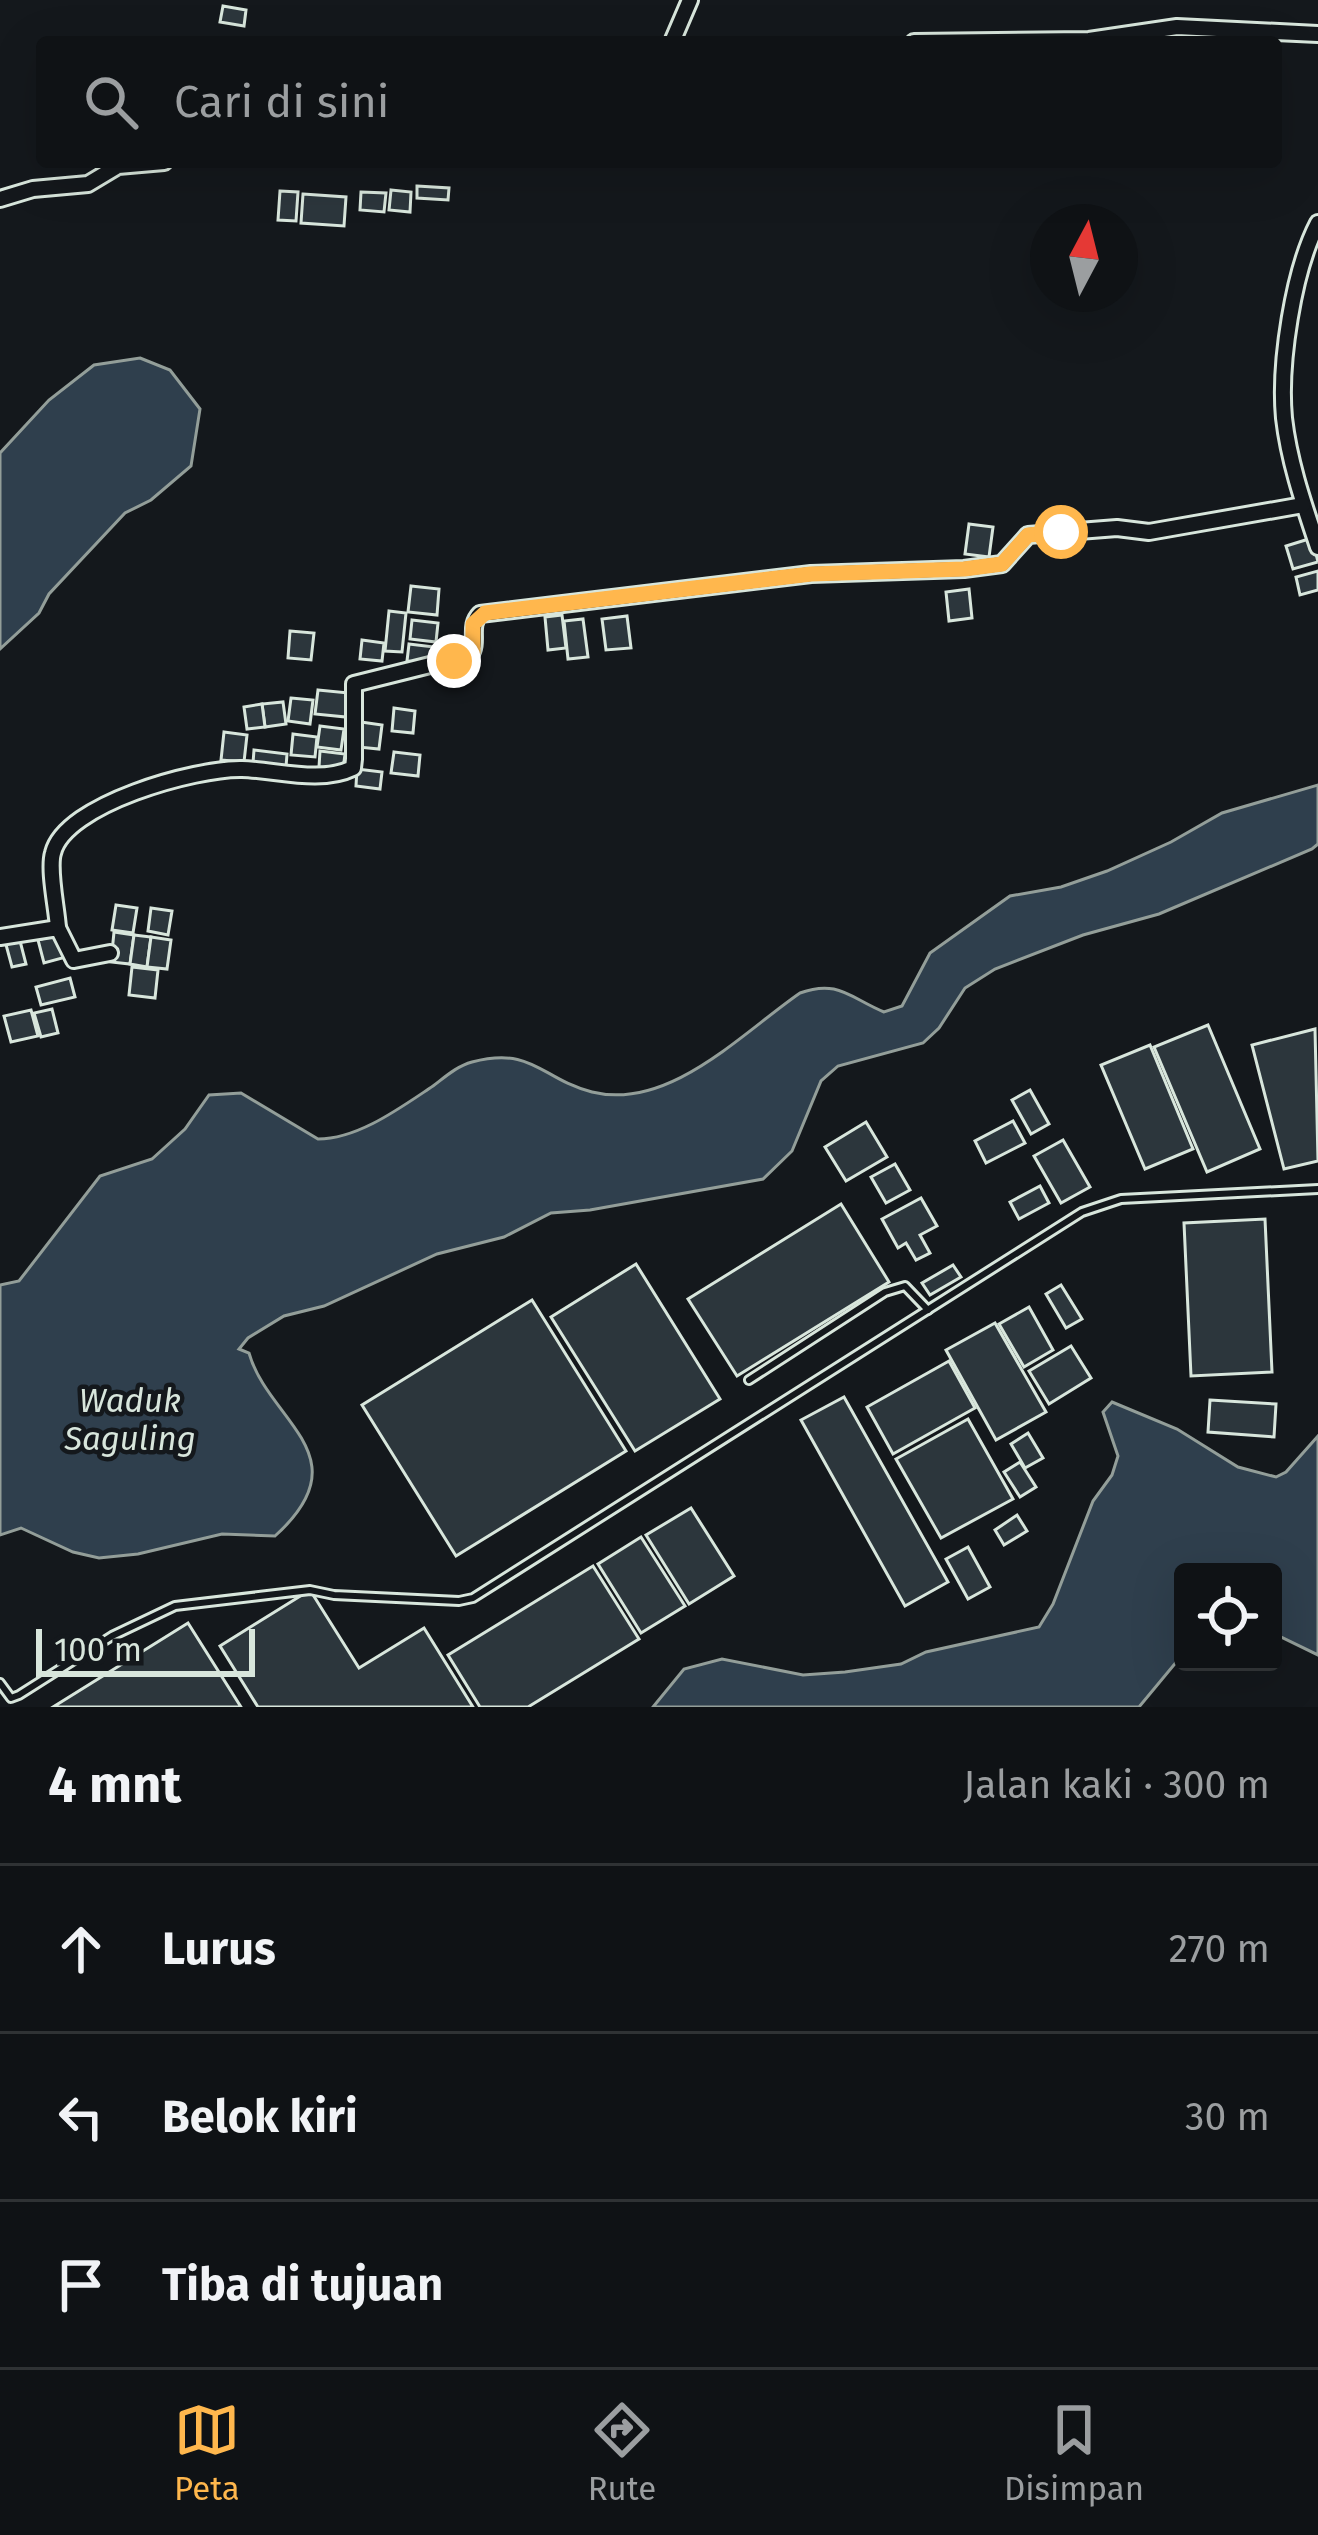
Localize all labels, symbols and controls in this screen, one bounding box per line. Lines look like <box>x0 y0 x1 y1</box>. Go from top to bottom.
search box <box>36 36 1282 168</box>
icon: search <box>78 69 144 135</box>
text: Cari di sini <box>174 75 390 129</box>
north arrow <box>1030 204 1138 312</box>
route start <box>1034 505 1088 559</box>
route end <box>427 634 481 688</box>
water label: Waduk Saguling <box>63 1381 196 1459</box>
map controls <box>1174 1563 1282 1671</box>
button: locate <box>1174 1563 1282 1671</box>
scale bar <box>36 1623 255 1676</box>
text: 100 m <box>54 1630 142 1670</box>
text: 4 mnt <box>48 1754 181 1816</box>
text: Jalan kaki · 300 m <box>963 1762 1270 1808</box>
icon: ahead <box>48 1916 114 1982</box>
text: Lurus <box>162 1922 276 1976</box>
text: 270 m <box>1169 1926 1270 1972</box>
icon: left <box>48 2084 114 2150</box>
text: Belok kiri <box>162 2090 358 2144</box>
text: 30 m <box>1185 2094 1270 2140</box>
icon: arrive <box>48 2252 114 2318</box>
text: Tiba di tujuan <box>162 2258 443 2312</box>
tab: Peta <box>174 2397 240 2509</box>
tab: Rute <box>588 2397 656 2509</box>
tab: Disimpan <box>1004 2397 1144 2509</box>

